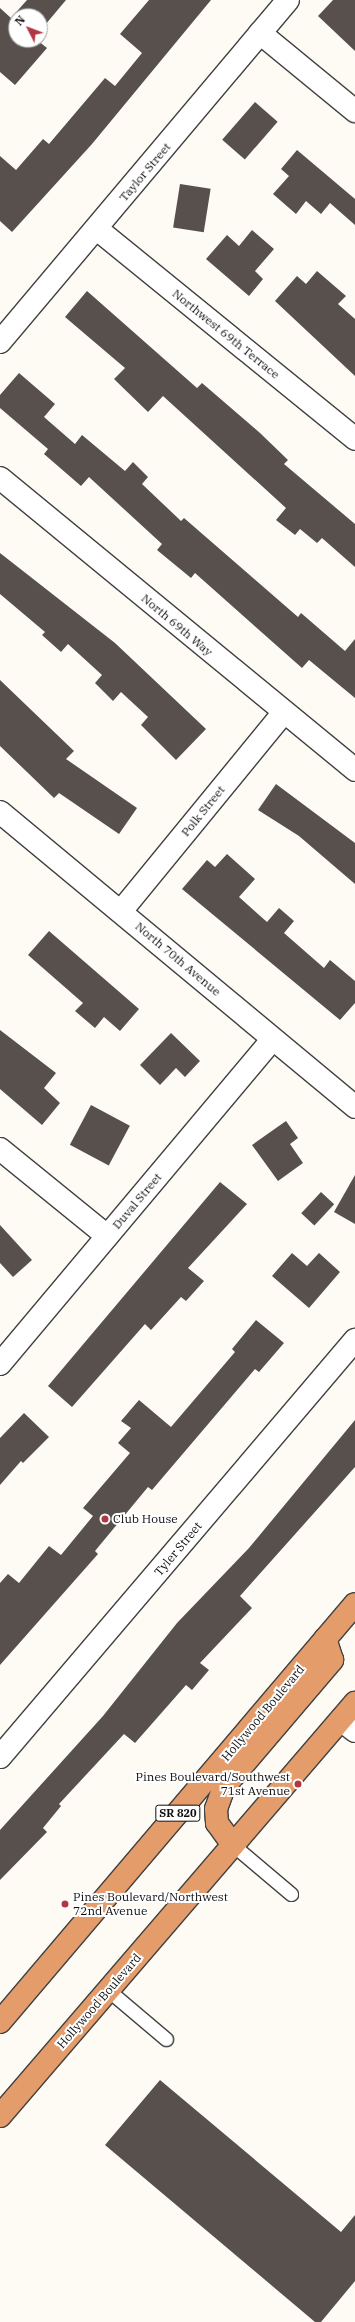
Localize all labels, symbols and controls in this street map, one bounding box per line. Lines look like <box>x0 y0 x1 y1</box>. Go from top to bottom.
north arrow <box>8 8 48 48</box>
text: N <box>12 13 28 29</box>
street label: Taylor Street <box>116 140 174 204</box>
street label: Northwest 69th Terrace <box>169 286 283 382</box>
street label: North 69th Way <box>138 591 216 659</box>
street label: Polk Street <box>178 783 228 839</box>
street label: North 70th Avenue <box>132 919 224 999</box>
street label: Duval Street <box>109 1170 165 1232</box>
place label: Club House <box>113 1512 178 1526</box>
marker: Club House <box>100 1514 110 1524</box>
street label: Tyler Street <box>151 1519 205 1579</box>
street label: Hollywood Boulevard <box>219 1662 307 1764</box>
place label: Pines Boulevard/Southwest 71st Avenue <box>135 1770 290 1798</box>
marker: Pines Boulevard/Southwest 71st Avenue <box>293 1779 303 1789</box>
road number: SR 820 <box>155 1804 201 1822</box>
place label: Pines Boulevard/Northwest 72nd Avenue <box>73 1890 228 1918</box>
marker: Pines Boulevard/Northwest 72nd Avenue <box>60 1899 70 1909</box>
street label: Hollywood Boulevard <box>54 1951 144 2051</box>

